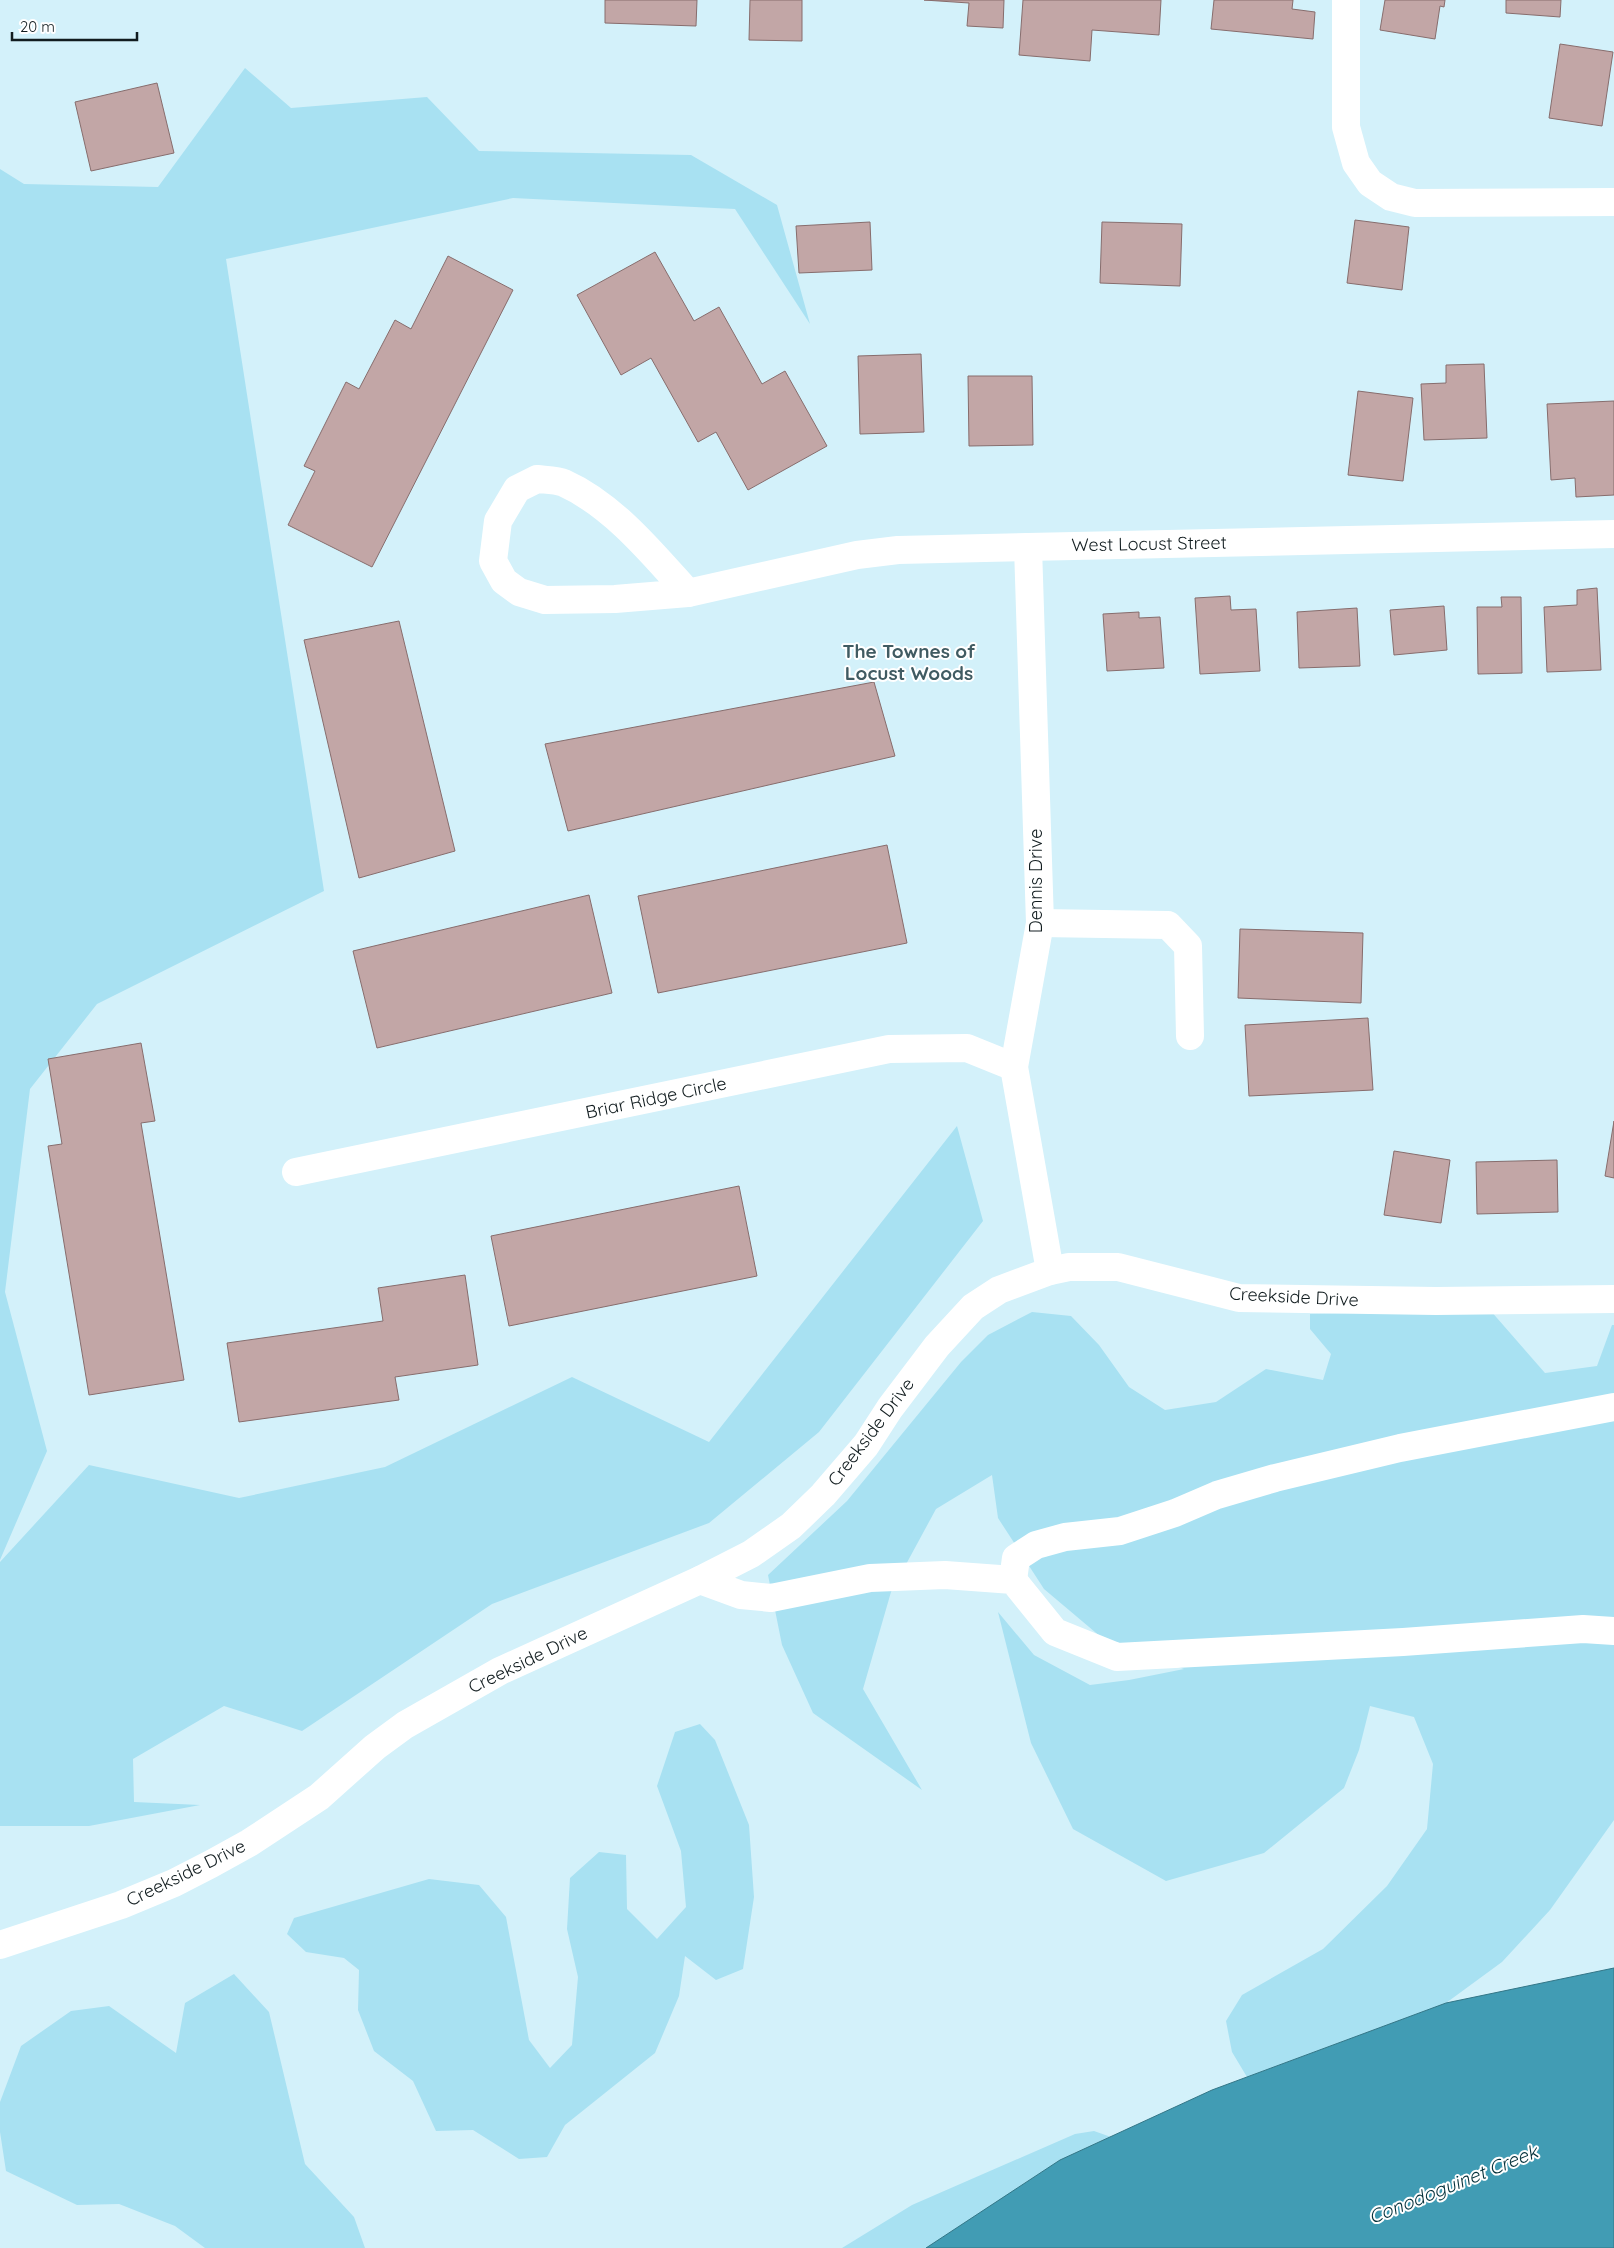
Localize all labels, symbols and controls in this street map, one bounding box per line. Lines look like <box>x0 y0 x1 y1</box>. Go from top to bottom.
scale bar <box>12 10 138 42</box>
text: 20 m <box>20 17 55 36</box>
street label: West Locust Street <box>1071 531 1227 556</box>
district label: The Townes of Locust Woods <box>843 639 976 685</box>
street label: Dennis Drive <box>1024 829 1047 933</box>
street label: Briar Ridge Circle <box>583 1071 729 1124</box>
street label: Creekside Drive <box>1229 1282 1359 1311</box>
street label: Creekside Drive <box>822 1373 919 1490</box>
street label: Creekside Drive <box>464 1621 591 1698</box>
street label: Creekside Drive <box>122 1834 249 1911</box>
water label: Conodoguinet Creek <box>1365 2138 1543 2229</box>

